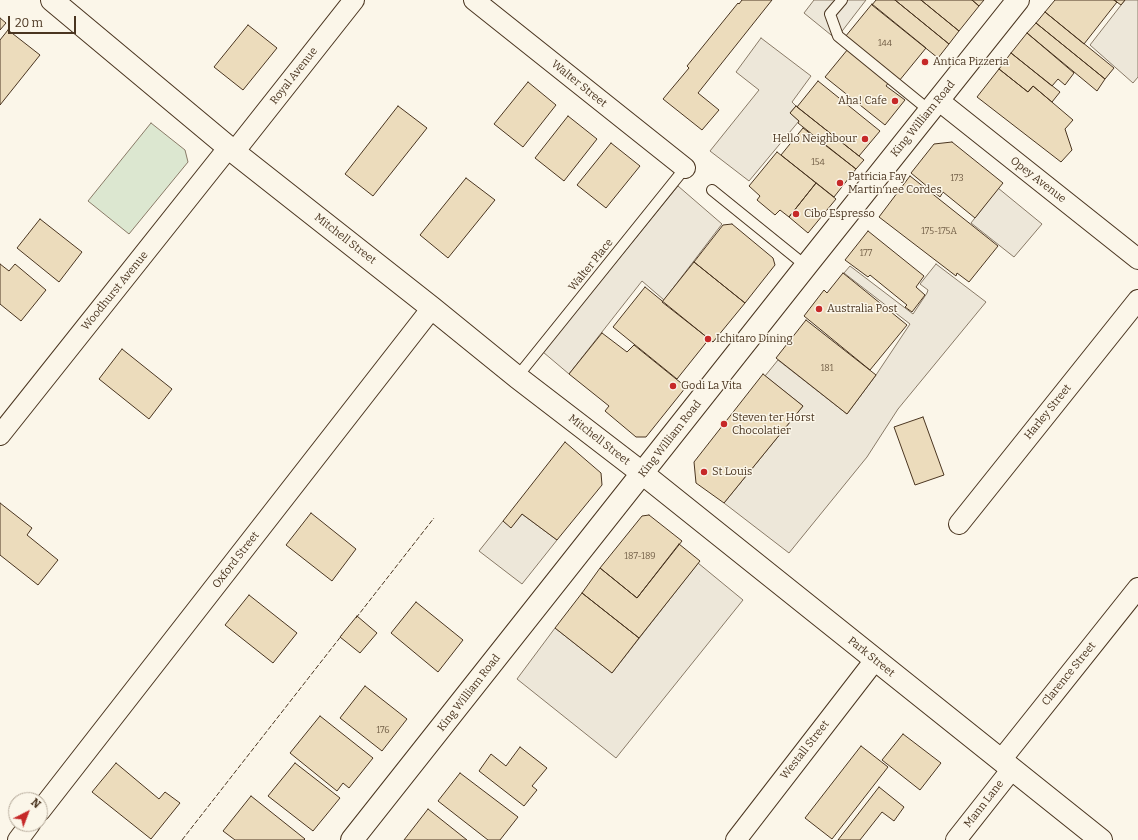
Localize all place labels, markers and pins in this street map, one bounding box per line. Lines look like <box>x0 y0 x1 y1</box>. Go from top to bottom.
place label: Antica Pizzeria <box>933 55 1009 69</box>
marker: Antica Pizzeria <box>920 57 930 67</box>
place label: Aha! Cafe <box>838 94 887 108</box>
marker: Aha! Cafe <box>890 96 900 106</box>
place label: Hello Neighbour <box>773 132 857 146</box>
marker: Hello Neighbour <box>860 134 870 144</box>
place label: Patricia Fay Martin nee Cordes <box>848 170 942 196</box>
marker: Patricia Fay Martin nee Cordes <box>835 178 845 188</box>
place label: Cibo Espresso <box>804 207 875 221</box>
marker: Cibo Espresso <box>791 209 801 219</box>
place label: Australia Post <box>827 302 898 316</box>
marker: Australia Post <box>814 304 824 314</box>
place label: Ichitaro Dining <box>716 332 793 346</box>
marker: Ichitaro Dining <box>703 334 713 344</box>
place label: Godi La Vita <box>681 379 742 393</box>
marker: Godi La Vita <box>668 381 678 391</box>
place label: Steven ter Horst Chocolatier <box>732 411 815 437</box>
marker: Steven ter Horst Chocolatier <box>719 419 729 429</box>
place label: St Louis <box>712 465 752 479</box>
marker: St Louis <box>699 467 709 477</box>

